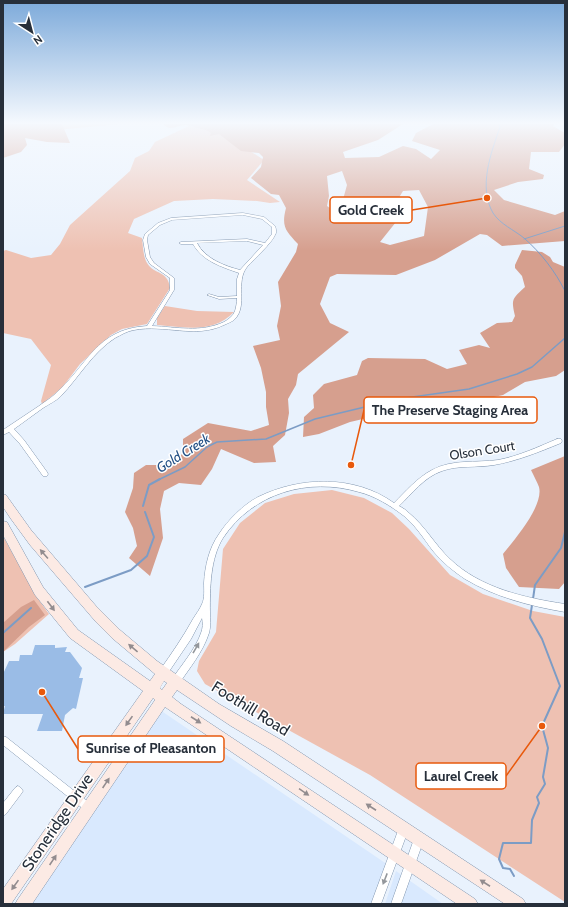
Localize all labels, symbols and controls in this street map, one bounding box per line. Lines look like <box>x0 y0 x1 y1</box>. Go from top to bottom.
north arrow <box>12 12 52 52</box>
text: N <box>31 32 45 48</box>
callout: Gold Creek <box>330 197 412 223</box>
text: Gold Creek <box>338 201 404 219</box>
callout: The Preserve Staging Area <box>364 397 537 423</box>
text: The Preserve Staging Area <box>372 401 528 419</box>
water label: Gold Creek <box>153 429 214 477</box>
street label: Olson Court <box>448 437 516 463</box>
one-way arrow <box>40 548 49 559</box>
one-way arrow <box>47 601 55 612</box>
one-way arrow <box>192 643 199 654</box>
one-way arrow <box>128 644 139 653</box>
street label: Foothill Road <box>208 677 293 740</box>
one-way arrow <box>125 716 133 726</box>
one-way arrow <box>191 716 201 724</box>
callout: Sunrise of Pleasanton <box>78 736 224 762</box>
text: Sunrise of Pleasanton <box>86 739 216 757</box>
callout: Laurel Creek <box>416 763 506 789</box>
text: Laurel Creek <box>424 767 498 785</box>
street label: Stoneridge Drive <box>18 770 97 875</box>
one-way arrow <box>102 777 109 789</box>
one-way arrow <box>299 788 309 796</box>
one-way arrow <box>366 803 376 811</box>
one-way arrow <box>49 855 57 865</box>
one-way arrow <box>382 873 388 885</box>
one-way arrow <box>480 879 491 886</box>
one-way arrow <box>11 880 19 890</box>

